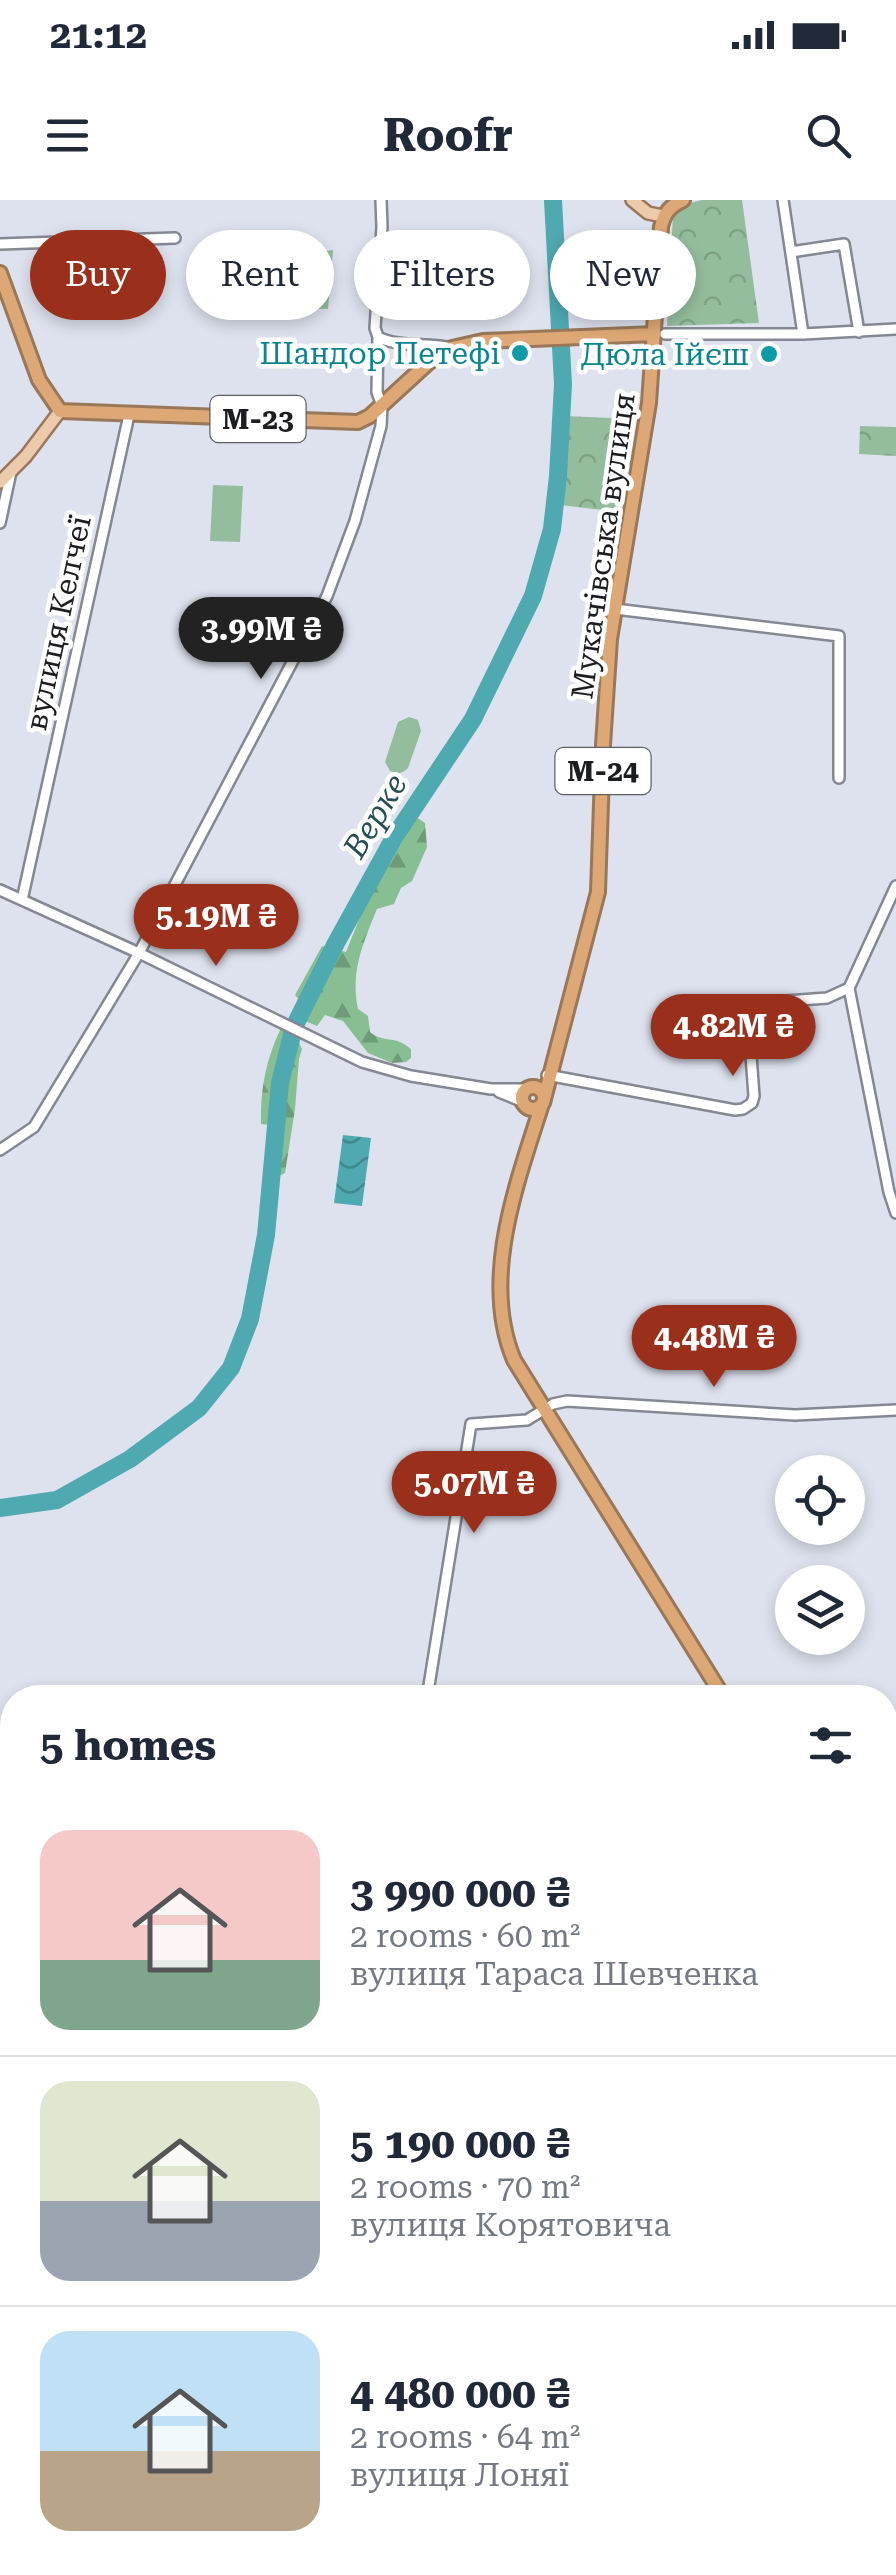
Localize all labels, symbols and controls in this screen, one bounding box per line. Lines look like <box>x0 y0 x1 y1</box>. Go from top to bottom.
text: 21:12 <box>50 13 147 57</box>
icon: menu <box>40 108 95 163</box>
icon: search <box>801 108 856 163</box>
text: Roofr <box>383 109 513 162</box>
chip: Buy <box>30 230 166 320</box>
chip: Rent <box>186 230 334 320</box>
chip: Filters <box>354 230 530 320</box>
chip: New <box>550 230 696 320</box>
place label: Шандор Петефі <box>260 336 500 371</box>
place label: Дюла Ійєш <box>581 337 749 372</box>
marker: Шандор Петефі <box>509 342 531 364</box>
marker: Дюла Ійєш <box>758 343 780 365</box>
street label: Мукачівська вулиця <box>564 391 642 701</box>
road number: М-23 <box>210 396 306 442</box>
street label: вулиця Келчеї <box>18 512 98 734</box>
pin: 3.99M ₴ <box>169 597 353 682</box>
text: 3.99M ₴ <box>201 610 321 648</box>
road number: М-24 <box>556 748 650 794</box>
water label: Верке <box>335 767 415 866</box>
pin: 5.19M ₴ <box>124 884 308 969</box>
text: 5.19M ₴ <box>156 897 276 935</box>
pin: 4.82M ₴ <box>641 994 825 1079</box>
text: 4.82M ₴ <box>673 1007 793 1045</box>
pin: 4.48M ₴ <box>622 1305 806 1390</box>
text: 4.48M ₴ <box>654 1318 774 1356</box>
pin: 5.07M ₴ <box>382 1451 566 1536</box>
map controls <box>775 1455 865 1655</box>
button: locate <box>775 1455 865 1545</box>
text: 5.07M ₴ <box>414 1464 534 1502</box>
button: layers <box>775 1565 865 1655</box>
icon: filters <box>803 1718 858 1773</box>
text: 5 homes <box>40 1721 216 1770</box>
text: 3 990 000 ₴ <box>350 1868 570 1917</box>
icon: home <box>120 1870 240 1990</box>
text: 2 rooms · 60 m² <box>350 1917 580 1955</box>
text: вулиця Тараса Шевченка <box>350 1955 759 1993</box>
text: 5 190 000 ₴ <box>350 2119 570 2168</box>
icon: home <box>120 2121 240 2241</box>
text: 2 rooms · 70 m² <box>350 2168 580 2206</box>
text: вулиця Корятовича <box>350 2206 671 2244</box>
text: 4 480 000 ₴ <box>350 2369 570 2418</box>
icon: home <box>120 2371 240 2491</box>
text: 2 rooms · 64 m² <box>350 2418 580 2456</box>
text: вулиця Лоняї <box>350 2456 569 2494</box>

